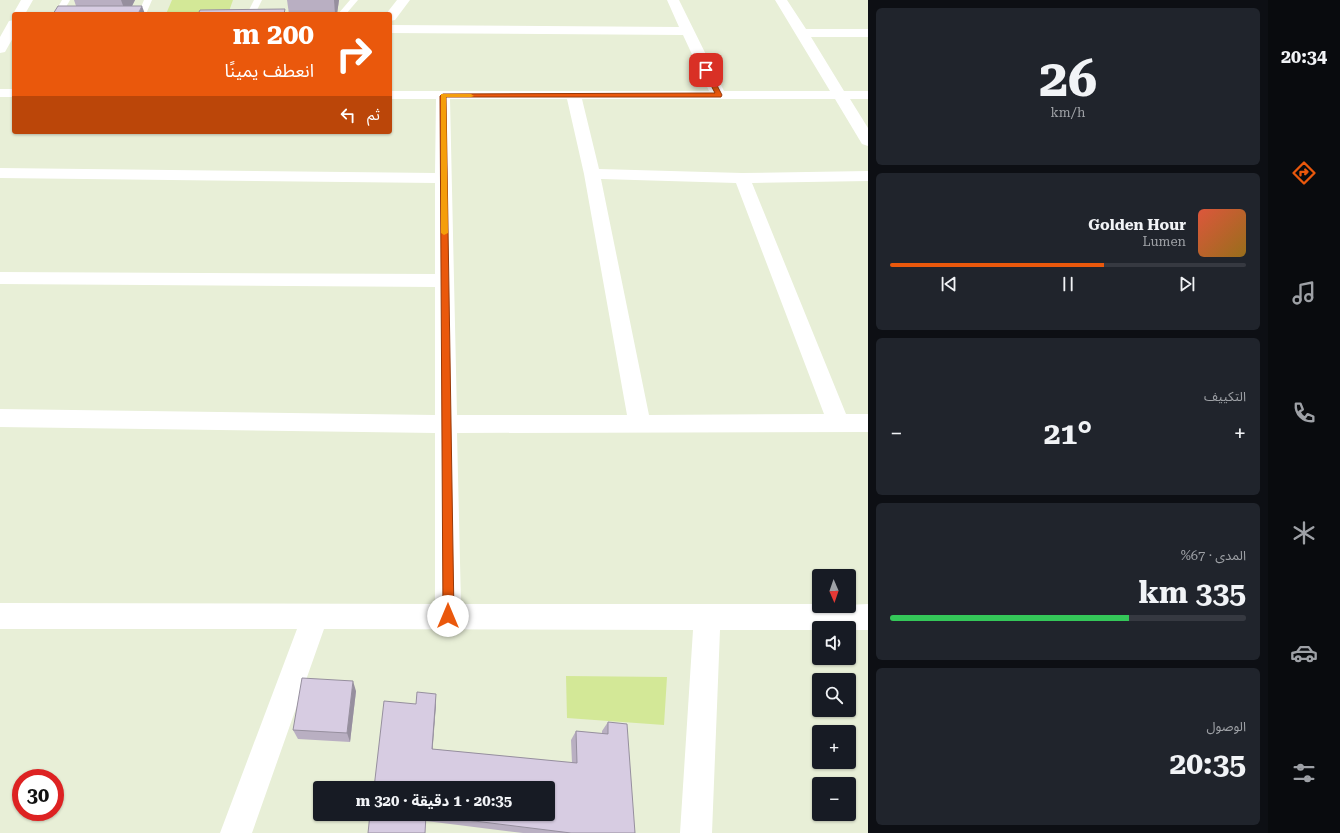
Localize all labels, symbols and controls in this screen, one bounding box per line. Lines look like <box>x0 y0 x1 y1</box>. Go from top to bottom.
text: 200 m <box>233 18 314 51</box>
icon: right <box>328 28 380 80</box>
text: 20:34 <box>1281 46 1327 67</box>
text: 26 <box>1039 48 1097 109</box>
pin <box>689 53 723 87</box>
icon: arrive <box>695 59 717 81</box>
text: انعطف يمينًا <box>224 60 314 81</box>
icon: left <box>337 104 359 126</box>
text: km/h <box>1051 105 1085 120</box>
text: ثم <box>367 106 380 124</box>
icon: directions <box>1290 159 1318 187</box>
text: Golden Hour <box>1088 216 1186 234</box>
text: Lumen <box>1142 234 1186 249</box>
icon: previous <box>938 273 960 295</box>
icon: pause <box>1057 273 1079 295</box>
icon: next <box>1176 273 1198 295</box>
icon: music <box>1290 279 1318 307</box>
text: التكييف <box>1204 389 1246 404</box>
icon: phone <box>1290 399 1318 427</box>
text: 21° <box>1044 416 1092 451</box>
text: − <box>890 421 902 446</box>
text: + <box>1234 421 1246 446</box>
icon: climate <box>1290 519 1318 547</box>
text: المدى · 67% <box>1181 548 1246 563</box>
north arrow <box>812 569 856 613</box>
map controls <box>812 569 856 821</box>
text: 335 km <box>1138 575 1246 610</box>
position arrow <box>427 595 469 637</box>
button: sound <box>812 621 856 665</box>
icon: car <box>1290 639 1318 667</box>
button: search <box>812 673 856 717</box>
text: الوصول <box>1206 719 1246 734</box>
button: + <box>812 725 856 769</box>
text: 20:35 <box>1169 746 1246 781</box>
icon: filters <box>1290 759 1318 787</box>
speed limit sign: 30 <box>12 769 64 821</box>
button: − <box>812 777 856 821</box>
text: 20:35 · 1 دقيقة · 320 m <box>356 792 512 810</box>

